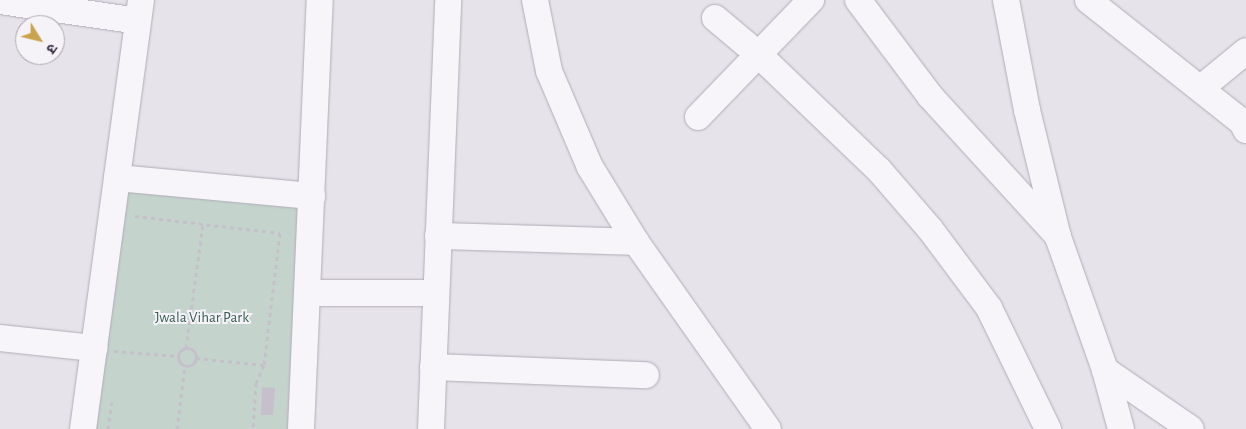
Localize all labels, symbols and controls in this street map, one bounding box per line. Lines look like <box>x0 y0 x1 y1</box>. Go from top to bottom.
north arrow <box>15 15 65 65</box>
text: उ <box>43 41 59 56</box>
park label: Jwala Vihar Park <box>155 309 249 327</box>

